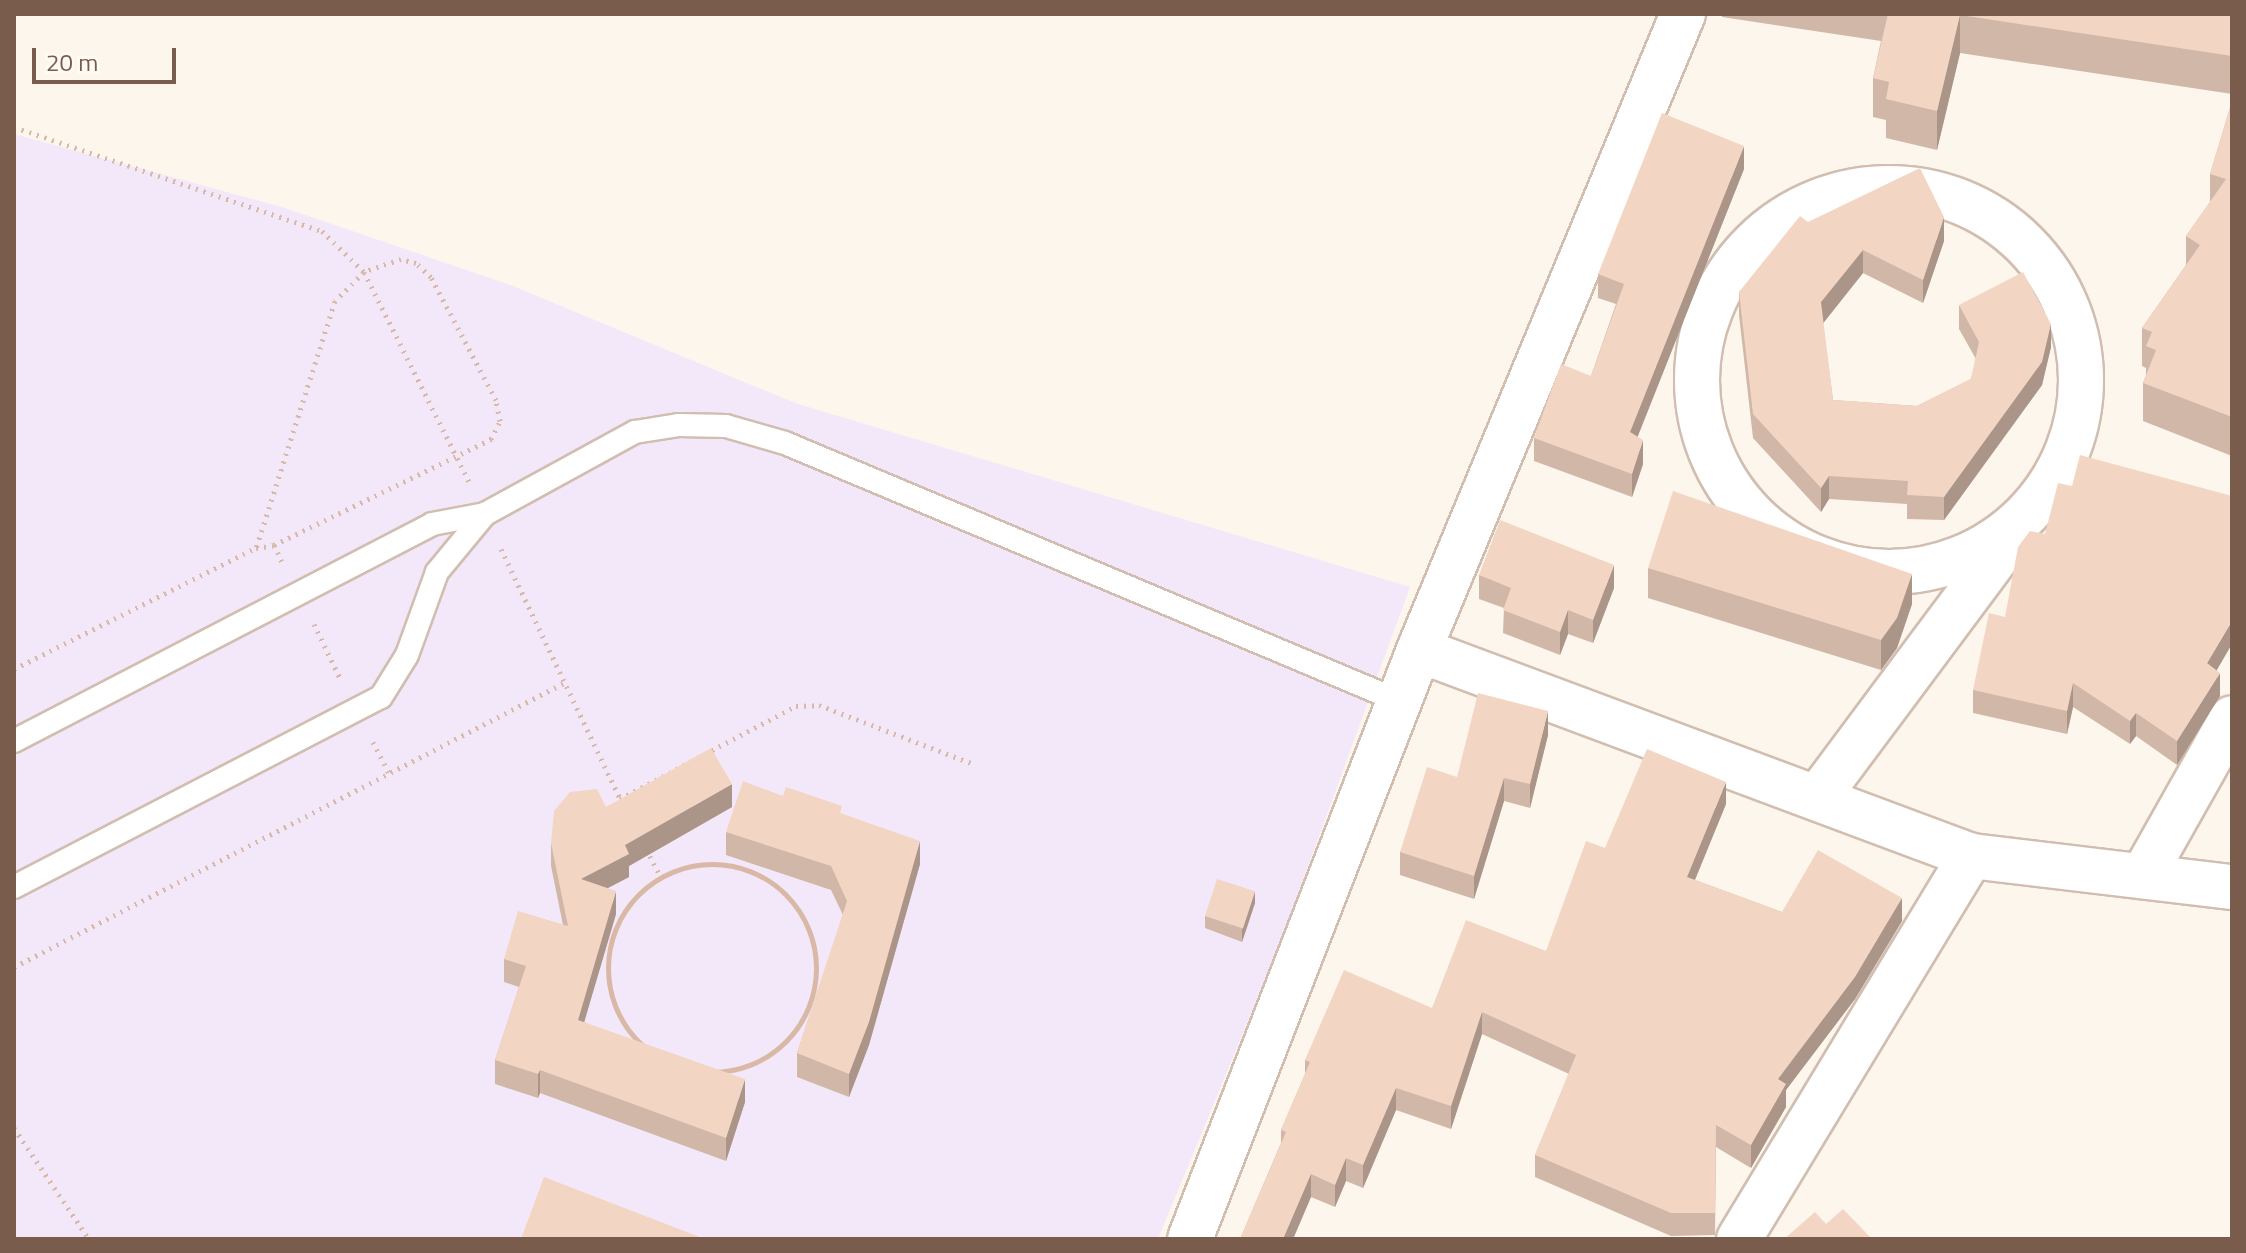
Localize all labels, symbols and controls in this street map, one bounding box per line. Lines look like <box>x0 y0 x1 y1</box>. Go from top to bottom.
scale bar <box>36 32 180 82</box>
text: 20 m <box>46 44 98 80</box>

